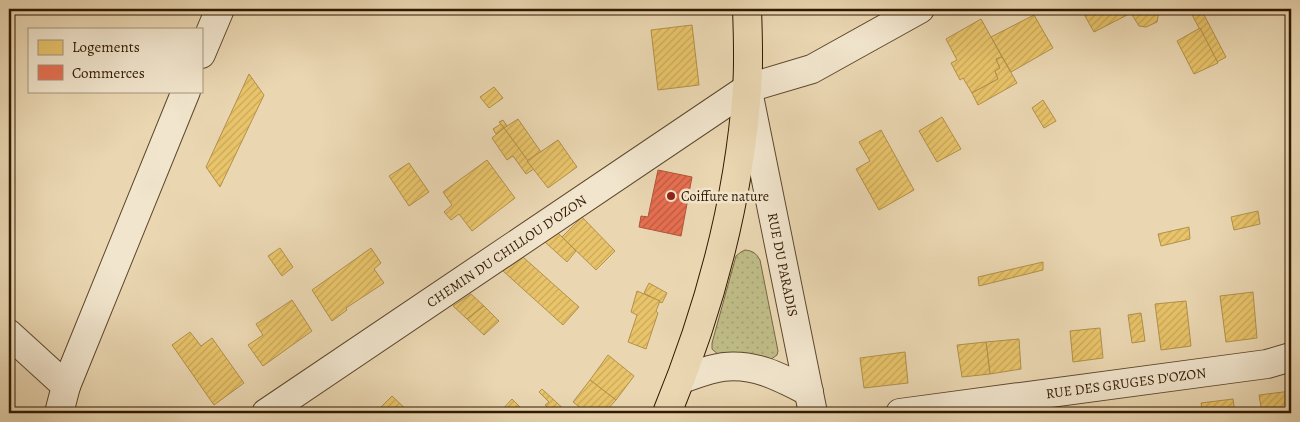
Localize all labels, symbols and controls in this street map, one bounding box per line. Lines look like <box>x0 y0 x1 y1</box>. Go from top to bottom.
legend <box>28 28 202 92</box>
text: Logements <box>72 37 140 57</box>
text: Commerces <box>72 63 145 83</box>
place label: Coiffure nature <box>681 187 769 206</box>
marker: Coiffure nature <box>665 190 677 202</box>
street label: CHEMIN DU CHILLOU D'OZON <box>423 191 591 312</box>
street label: RUE DU PARADIS <box>763 211 802 318</box>
street label: RUE DES GRUGES D'OZON <box>1045 363 1207 403</box>

